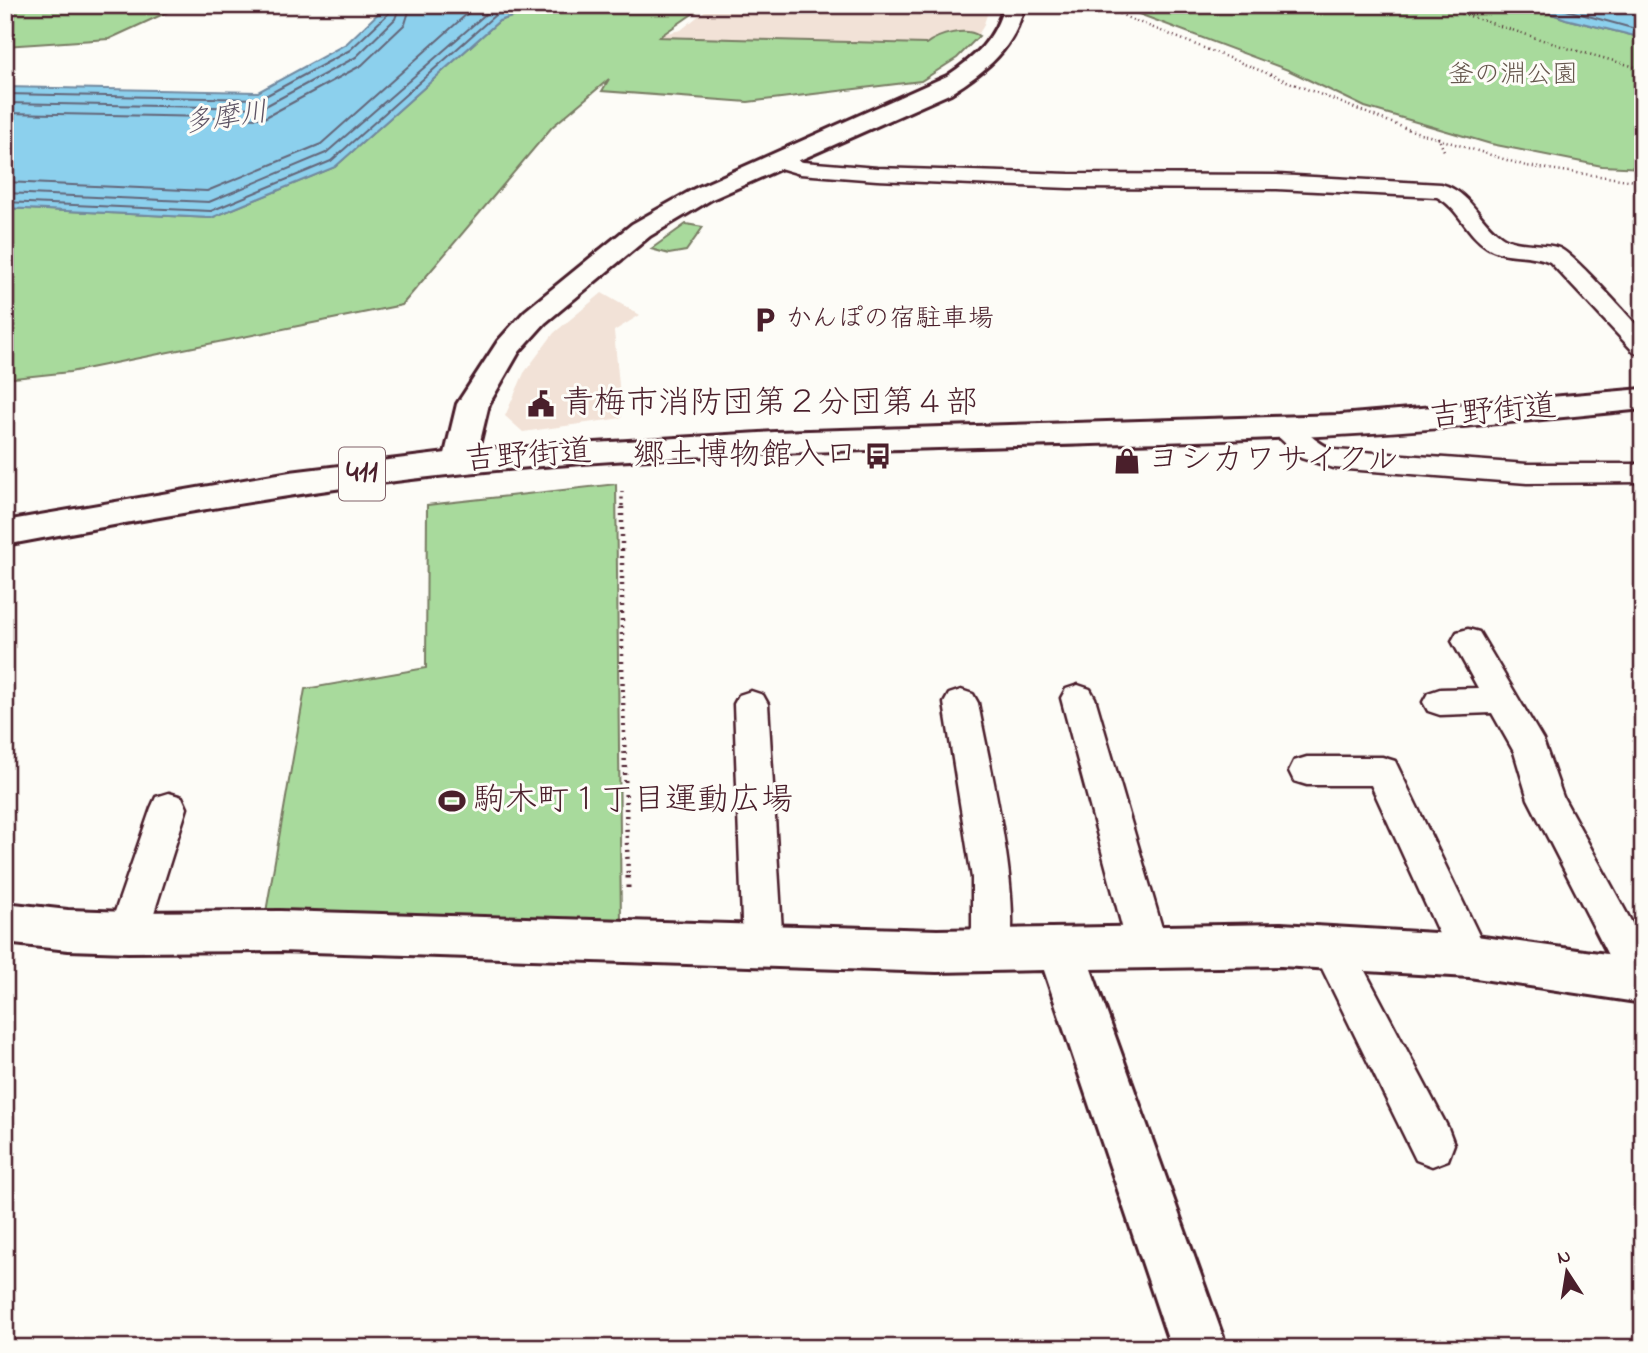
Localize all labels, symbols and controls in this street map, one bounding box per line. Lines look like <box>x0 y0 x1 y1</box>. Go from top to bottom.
park label: 釜の淵公園 <box>1448 57 1578 95</box>
water label: 多摩川 <box>182 93 270 145</box>
place label: かんぽの宿駐車場 <box>786 301 993 339</box>
parking icon: かんぽの宿駐車場 <box>750 305 780 335</box>
place label: 青梅市消防団第２分団第４部 <box>562 381 978 428</box>
street label: 吉野街道 <box>1427 384 1559 442</box>
public building icon: 青梅市消防団第２分団第４部 <box>526 389 556 419</box>
street label: 吉野街道 <box>463 429 593 485</box>
place label: 郷土博物館入口 <box>633 433 857 480</box>
place label: ヨシカワサイクル <box>1148 438 1399 485</box>
bus stop icon: 郷土博物館入口 <box>863 441 893 471</box>
shop icon: ヨシカワサイクル <box>1112 446 1142 476</box>
road number: 411 <box>339 447 385 500</box>
place label: 駒木町１丁目運動広場 <box>473 778 793 825</box>
sports icon: 駒木町１丁目運動広場 <box>437 786 467 816</box>
north arrow <box>1532 1238 1602 1308</box>
text: N <box>1555 1243 1573 1272</box>

